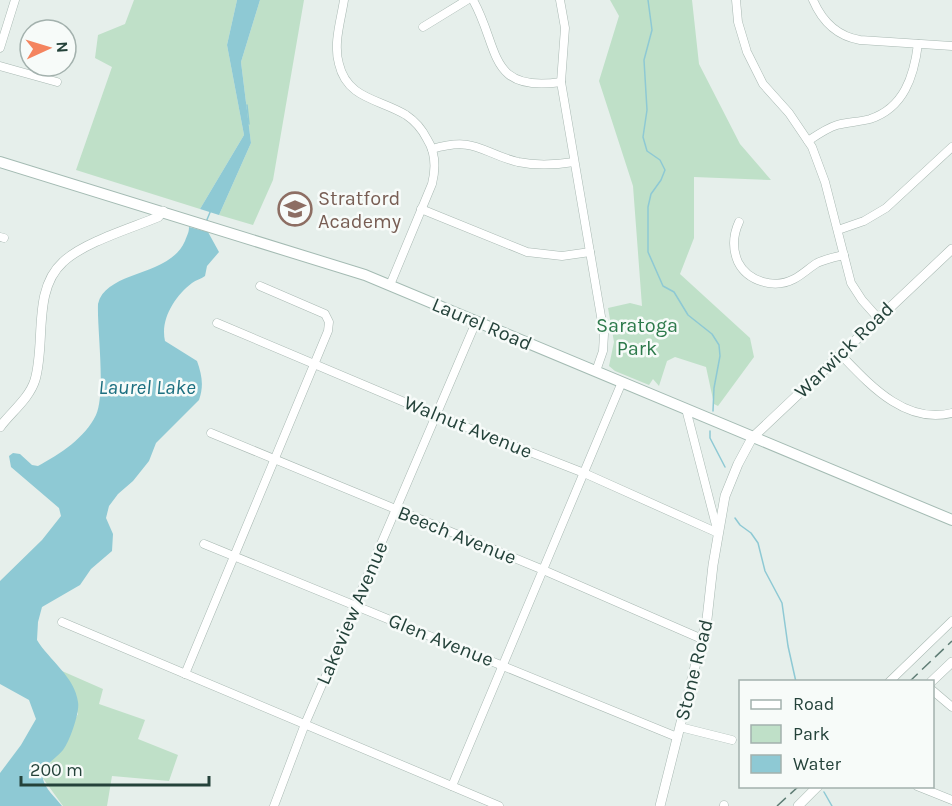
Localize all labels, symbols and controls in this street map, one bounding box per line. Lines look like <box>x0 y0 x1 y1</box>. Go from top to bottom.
north arrow <box>18 18 78 78</box>
text: N <box>53 41 72 53</box>
place label: Stratford Academy <box>318 187 401 233</box>
school or university icon: Stratford Academy <box>277 191 313 227</box>
street label: Laurel Road <box>429 293 535 355</box>
street label: Warwick Road <box>790 297 898 403</box>
park label: Saratoga Park <box>596 314 678 360</box>
water label: Laurel Lake <box>98 375 196 399</box>
street label: Walnut Avenue <box>401 391 535 463</box>
street label: Beech Avenue <box>394 501 520 569</box>
street label: Lakeview Avenue <box>311 538 393 688</box>
street label: Glen Avenue <box>385 608 497 672</box>
street label: Stone Road <box>670 617 718 723</box>
legend <box>739 680 934 788</box>
text: Road <box>793 693 834 715</box>
text: Park <box>793 723 830 745</box>
scale bar <box>21 749 208 787</box>
text: Water <box>793 753 841 775</box>
text: 200 m <box>30 759 83 781</box>

